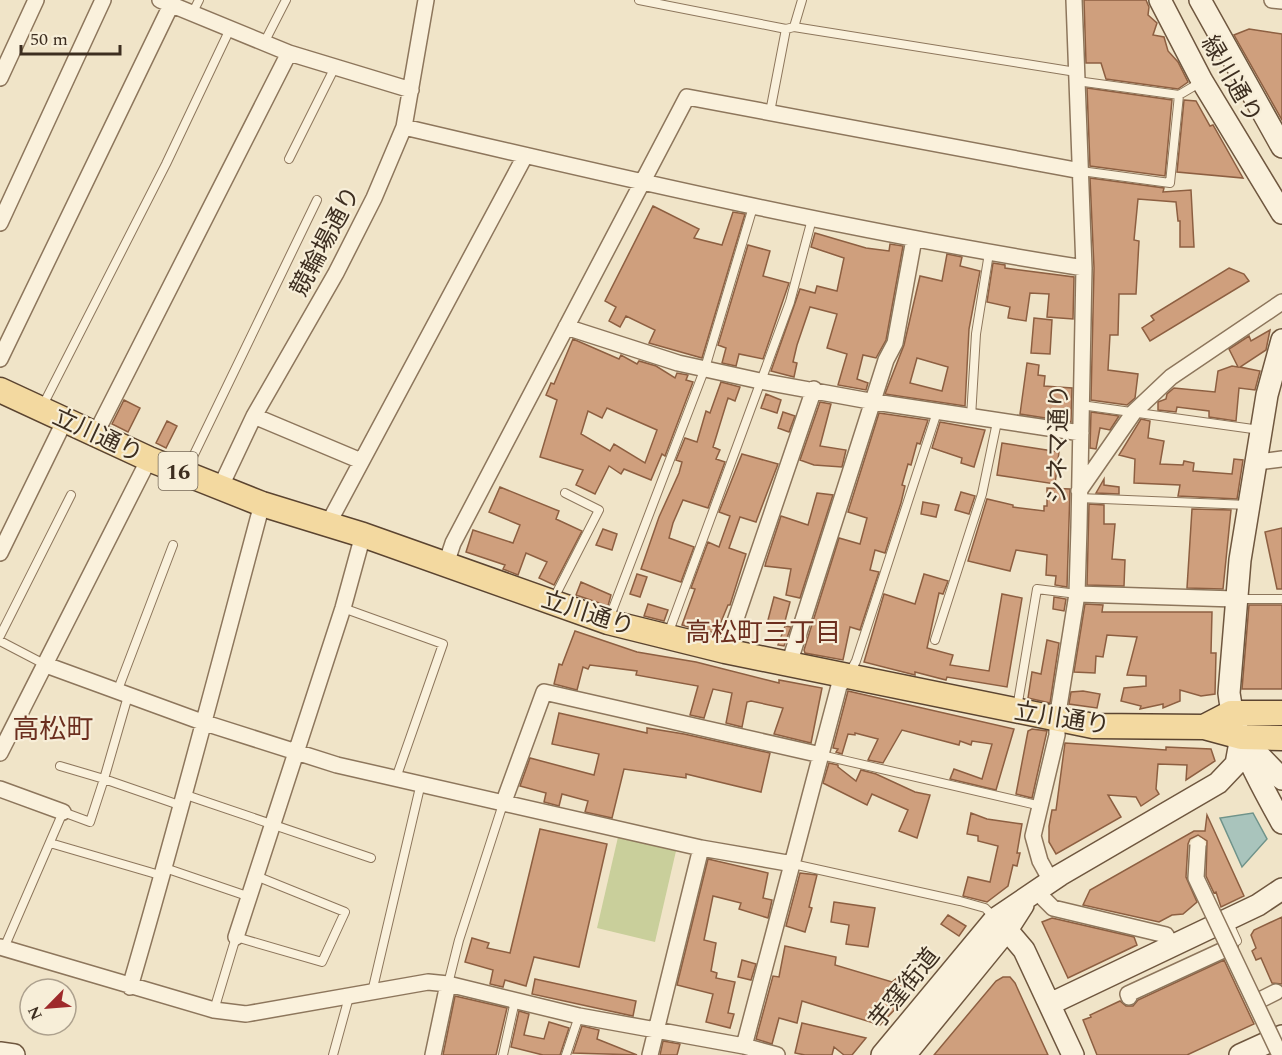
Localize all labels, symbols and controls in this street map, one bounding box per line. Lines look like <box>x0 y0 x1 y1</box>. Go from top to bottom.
scale bar <box>21 18 120 56</box>
text: 50 m <box>30 26 68 53</box>
street label: 緑川通り <box>1192 29 1271 130</box>
street label: 競輪場通り <box>282 180 370 303</box>
street label: シネマ通り <box>1040 384 1078 504</box>
street label: 立川通り <box>46 399 149 473</box>
road number: 16 <box>158 452 198 490</box>
street label: 立川通り <box>536 582 639 646</box>
district label: 高松町三丁目 <box>685 613 841 653</box>
street label: 立川通り <box>1012 694 1112 744</box>
district label: 高松町 <box>13 709 94 751</box>
street label: 芋窪街道 <box>861 940 949 1037</box>
north arrow <box>18 977 78 1037</box>
text: N <box>22 1002 49 1024</box>

